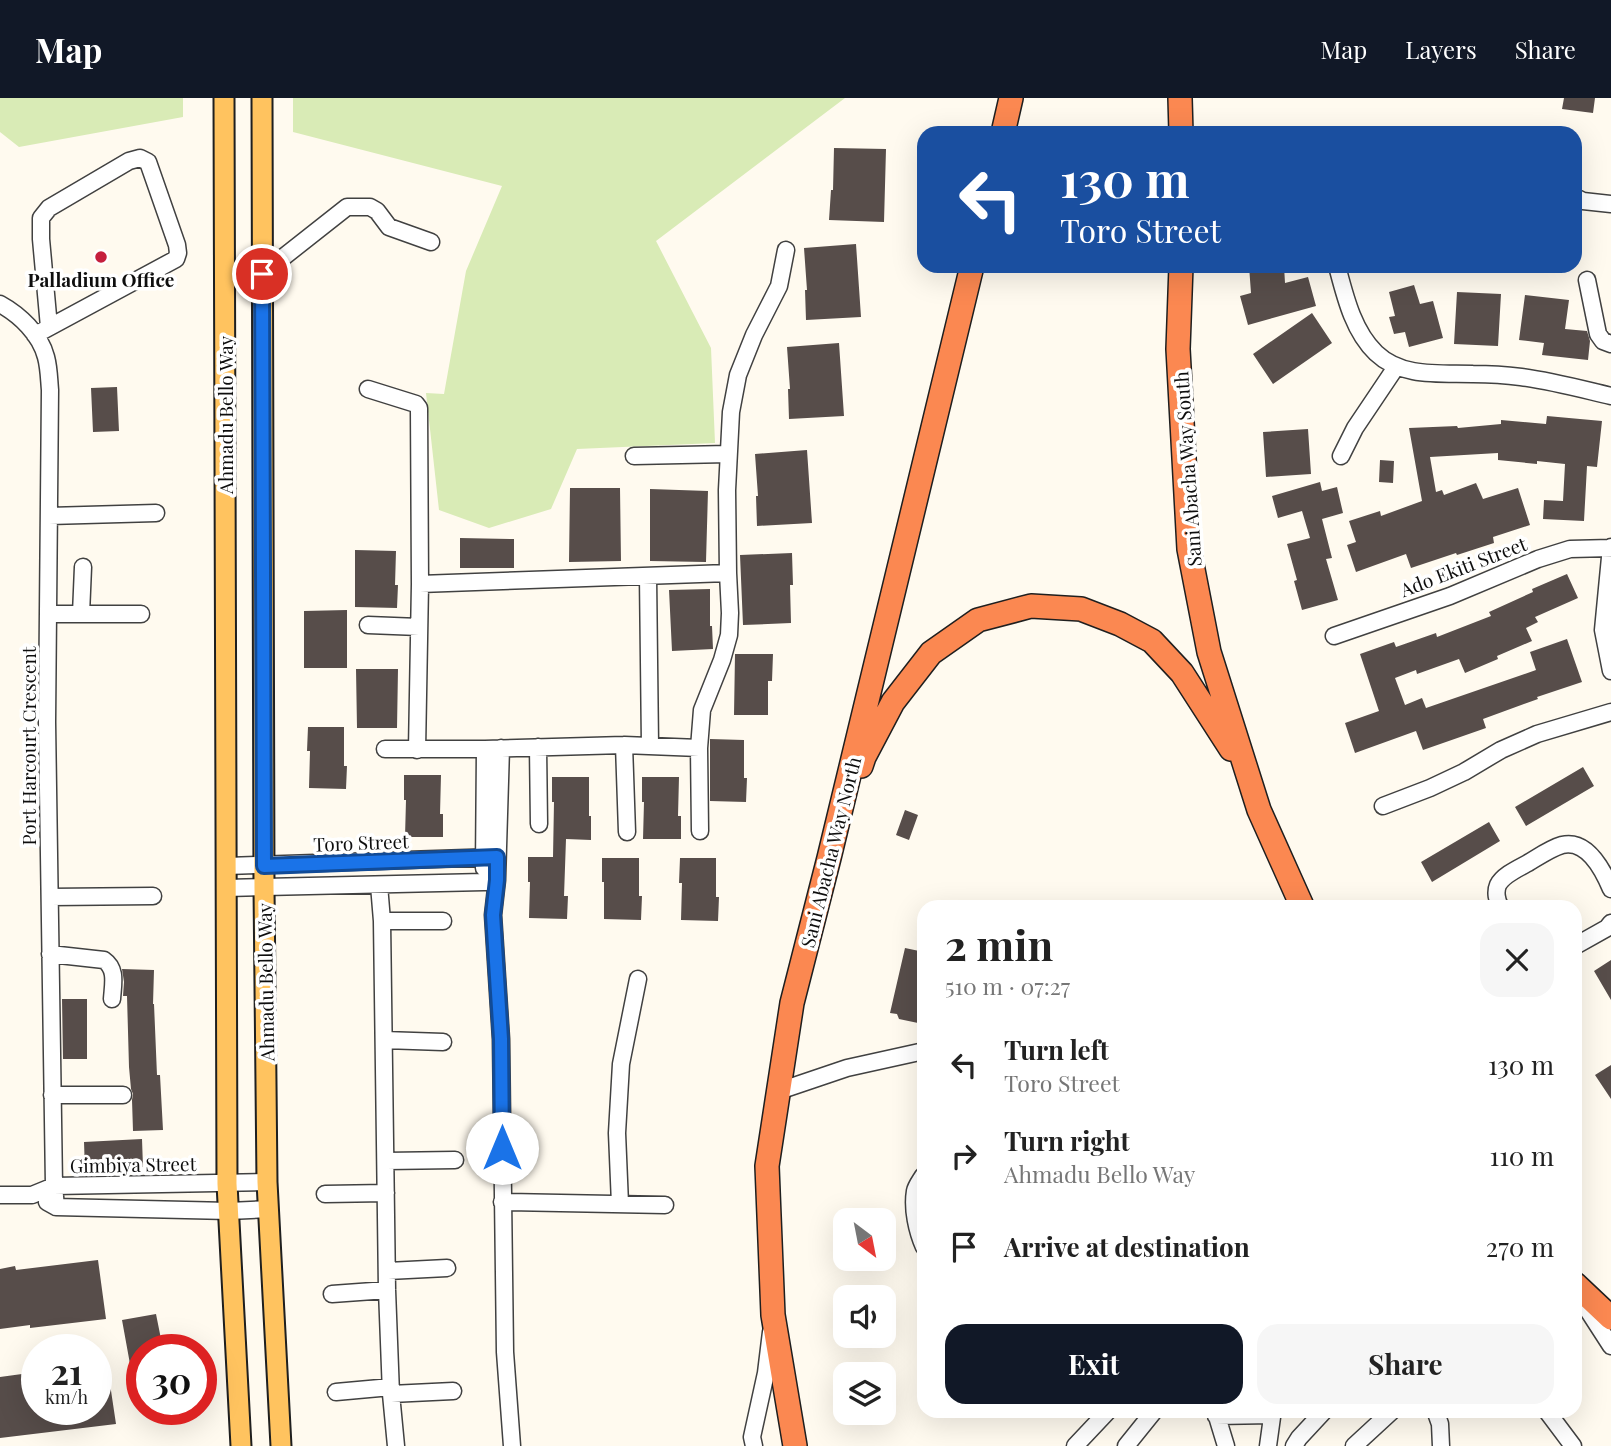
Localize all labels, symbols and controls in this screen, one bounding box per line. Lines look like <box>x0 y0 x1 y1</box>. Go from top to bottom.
text: Map <box>35 27 102 71</box>
text: Map <box>1321 33 1367 65</box>
text: Layers <box>1405 33 1477 65</box>
text: Share <box>1515 33 1576 65</box>
text: 130 m <box>1060 145 1190 210</box>
icon: left <box>945 154 1036 245</box>
text: Toro Street <box>1060 208 1221 251</box>
pin <box>232 244 292 304</box>
marker: Palladium Office <box>93 249 109 265</box>
icon: arrive <box>243 255 281 293</box>
place label: Palladium Office <box>28 266 174 292</box>
street label: Ahmadu Bello Way <box>212 336 238 495</box>
street label: Sani Abacha Way South <box>1167 371 1207 567</box>
street label: Ado Ekiti Street <box>1395 530 1530 602</box>
street label: Port Harcourt Crescent <box>15 646 41 846</box>
street label: Sani Abacha Way North <box>794 754 866 950</box>
street label: Toro Street <box>313 827 410 857</box>
street label: Ahmadu Bello Way <box>251 902 279 1062</box>
text: 2 min <box>945 916 1053 972</box>
button: close <box>1480 923 1554 997</box>
text: 510 m · 07:27 <box>945 970 1070 1001</box>
text: Turn left <box>1004 1032 1109 1067</box>
icon: left <box>945 1046 983 1084</box>
text: 130 m <box>1488 1047 1554 1082</box>
text: Toro Street <box>1004 1067 1120 1098</box>
position arrow <box>465 1111 539 1185</box>
text: Turn right <box>1004 1123 1130 1158</box>
icon: right <box>945 1137 983 1175</box>
text: 110 m <box>1490 1138 1554 1173</box>
street label: Gimbiya Street <box>70 1150 197 1178</box>
text: Ahmadu Bello Way <box>1004 1158 1195 1189</box>
north arrow <box>833 1208 896 1270</box>
map controls <box>833 1208 896 1425</box>
icon: arrive <box>945 1228 983 1266</box>
text: Arrive at destination <box>1004 1229 1250 1264</box>
text: 270 m <box>1486 1229 1554 1264</box>
button: sound <box>833 1285 896 1348</box>
button: Exit <box>945 1324 1243 1404</box>
button: Share <box>1257 1324 1554 1404</box>
speed limit sign: 30 <box>126 1334 217 1425</box>
text: 21 <box>51 1347 82 1394</box>
button: layers <box>833 1362 896 1425</box>
text: km/h <box>45 1385 88 1409</box>

